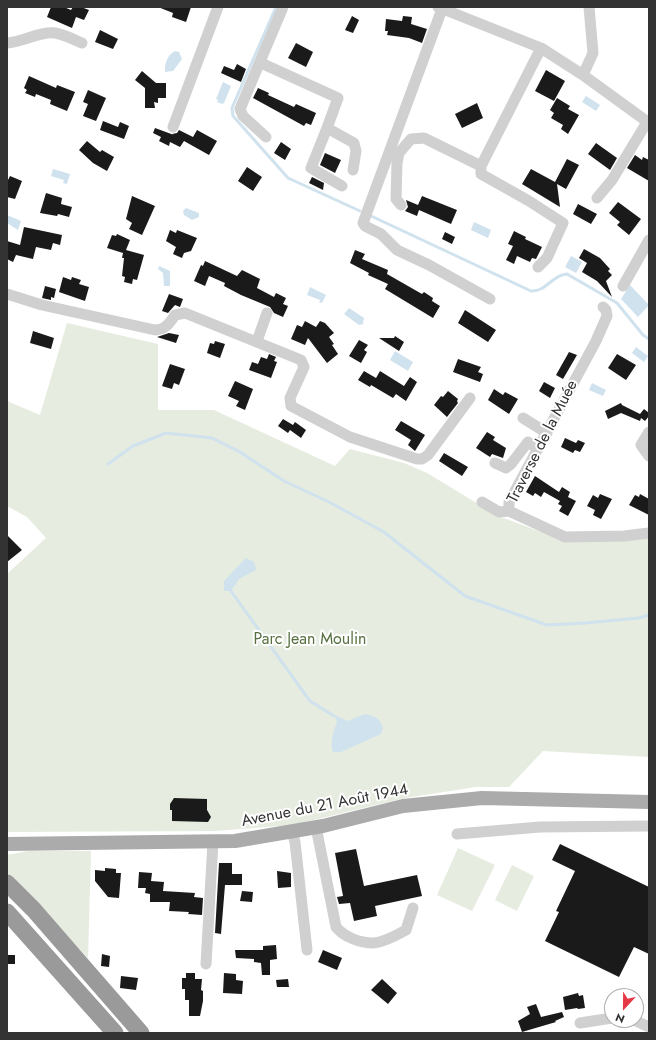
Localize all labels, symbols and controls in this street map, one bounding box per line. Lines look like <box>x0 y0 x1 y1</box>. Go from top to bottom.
street label: Traverse de la Muée <box>504 377 582 507</box>
park label: Parc Jean Moulin <box>254 630 366 650</box>
street label: Avenue du 21 Août 1944 <box>240 780 410 832</box>
north arrow <box>604 988 644 1028</box>
text: N <box>613 1009 627 1027</box>

